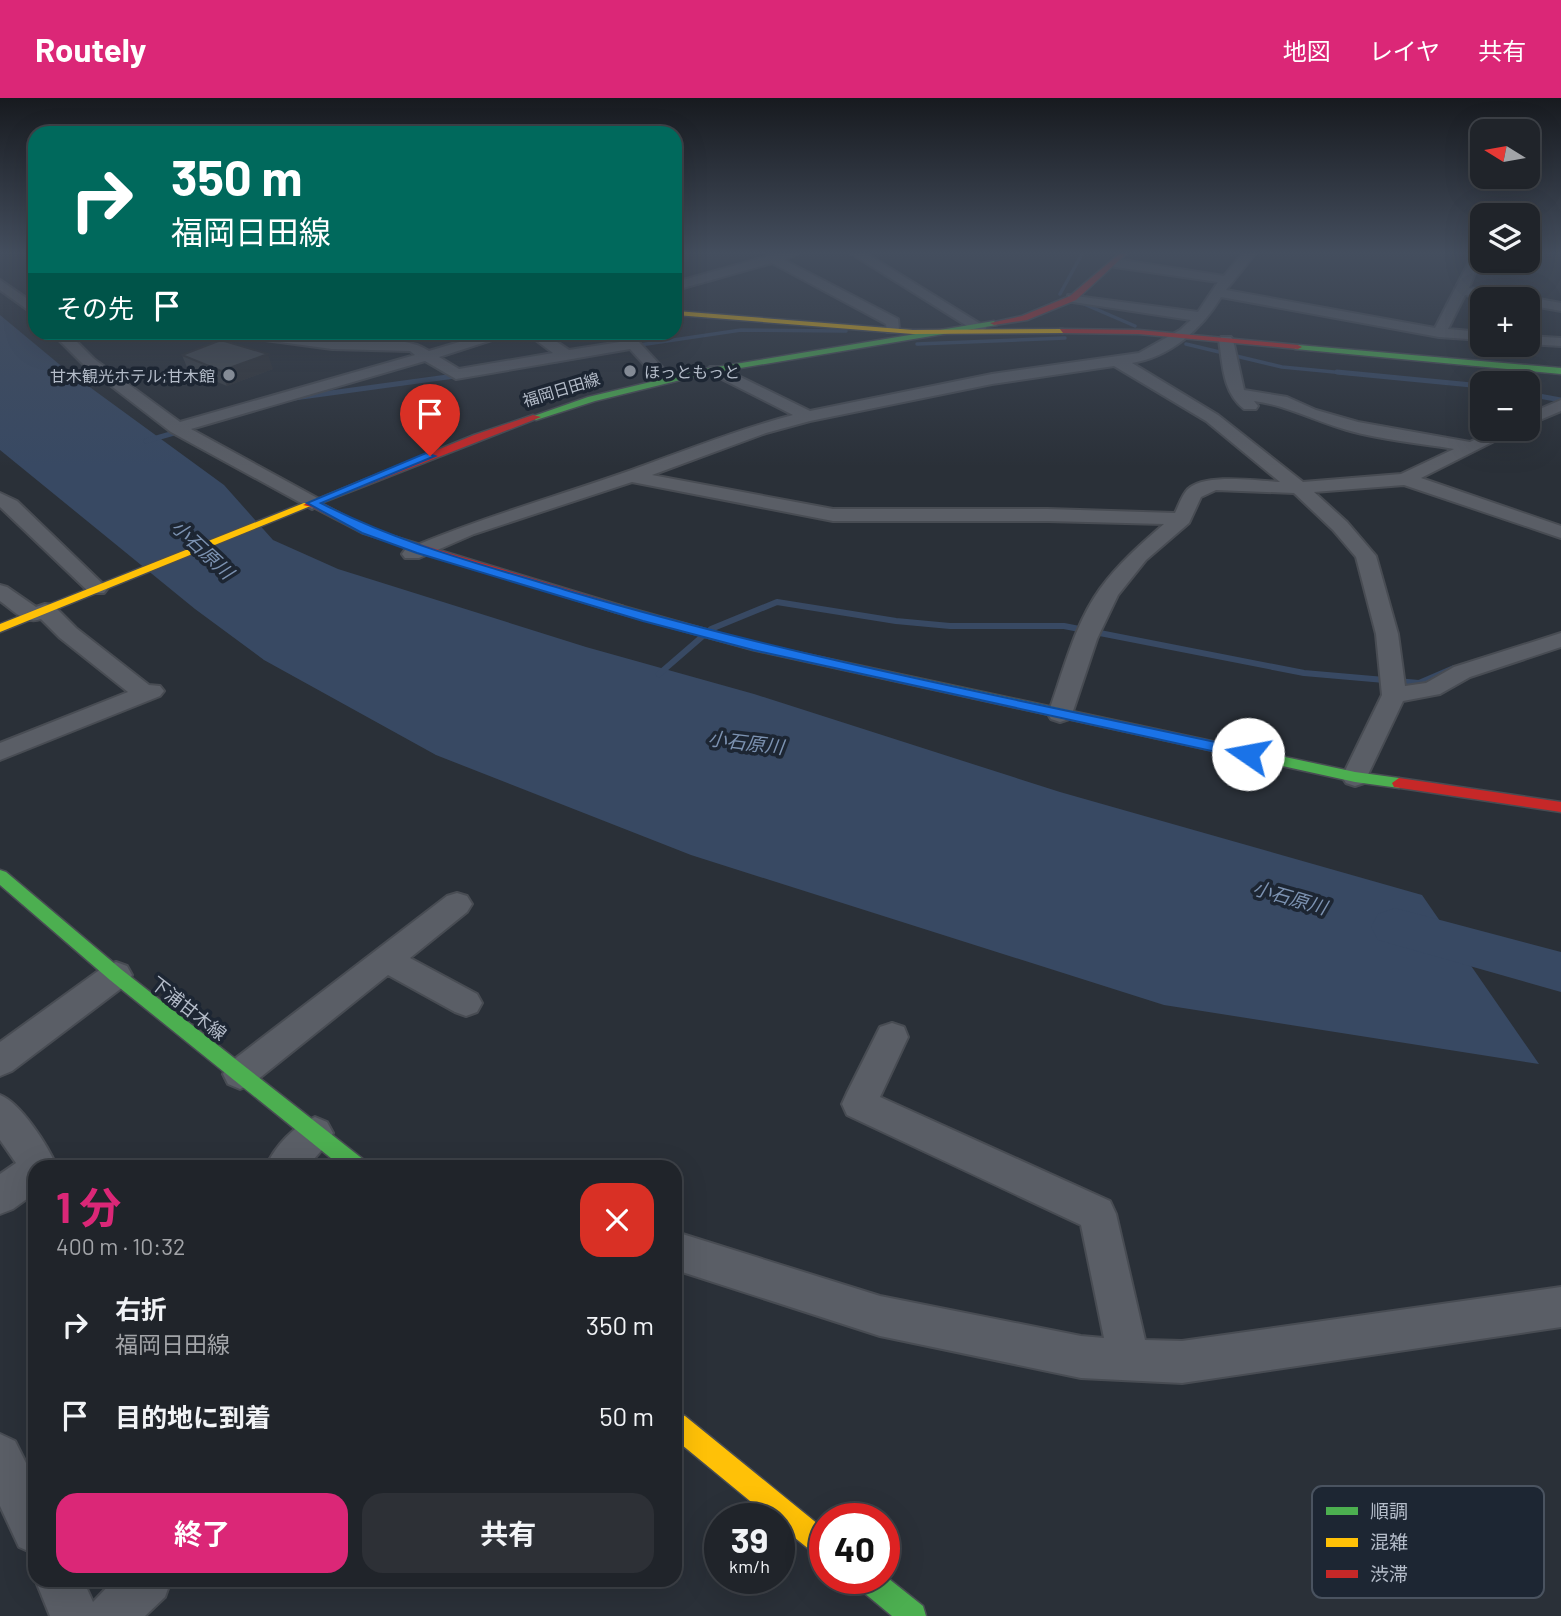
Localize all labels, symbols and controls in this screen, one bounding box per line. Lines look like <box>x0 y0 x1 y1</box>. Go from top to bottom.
text: Routely <box>35 29 146 69</box>
text: 地図 <box>1283 36 1331 65</box>
text: レイヤ <box>1369 36 1440 65</box>
text: 共有 <box>1478 36 1526 65</box>
north arrow <box>1470 119 1540 189</box>
map controls <box>1470 119 1540 441</box>
text: 350 m <box>171 147 303 206</box>
icon: right <box>56 154 147 245</box>
button: layers <box>1470 203 1540 273</box>
text: 福岡日田線 <box>171 212 331 250</box>
icon: arrive <box>148 287 186 325</box>
button: + <box>1470 287 1540 357</box>
text: その先 <box>56 292 134 323</box>
place label: ほっともっと <box>644 362 740 381</box>
marker: ほっともっと <box>622 363 638 379</box>
place label: 甘木観光ホテル;甘木館 <box>50 366 215 385</box>
marker: 甘木観光ホテル;甘木館 <box>221 367 237 383</box>
street label: 福岡日田線 <box>520 368 602 410</box>
button: − <box>1470 371 1540 441</box>
pin <box>400 384 460 456</box>
icon: arrive <box>411 395 449 433</box>
water label: 小石原川 <box>167 515 240 585</box>
position arrow <box>1211 717 1285 791</box>
water label: 小石原川 <box>707 726 787 758</box>
water label: 小石原川 <box>1250 875 1332 919</box>
street label: 下浦甘木線 <box>147 972 231 1044</box>
text: 1 分 <box>56 1181 121 1231</box>
button: close <box>580 1183 654 1257</box>
text: 400 m · 10:32 <box>56 1232 185 1260</box>
text: 右折 <box>115 1293 167 1324</box>
icon: right <box>56 1306 94 1344</box>
text: 350 m <box>586 1309 654 1340</box>
text: 福岡日田線 <box>115 1330 230 1358</box>
icon: arrive <box>56 1397 94 1435</box>
text: 50 m <box>599 1400 654 1431</box>
text: 目的地に到着 <box>115 1401 271 1432</box>
legend <box>1312 1486 1544 1598</box>
button: 終了 <box>56 1493 348 1573</box>
button: 共有 <box>362 1493 654 1573</box>
text: 順調 <box>1370 1499 1408 1522</box>
speed limit sign: 40 <box>809 1503 900 1594</box>
text: 39 <box>731 1518 768 1560</box>
text: 混雑 <box>1370 1530 1408 1553</box>
text: km/h <box>729 1555 770 1577</box>
text: 渋滞 <box>1370 1562 1408 1585</box>

